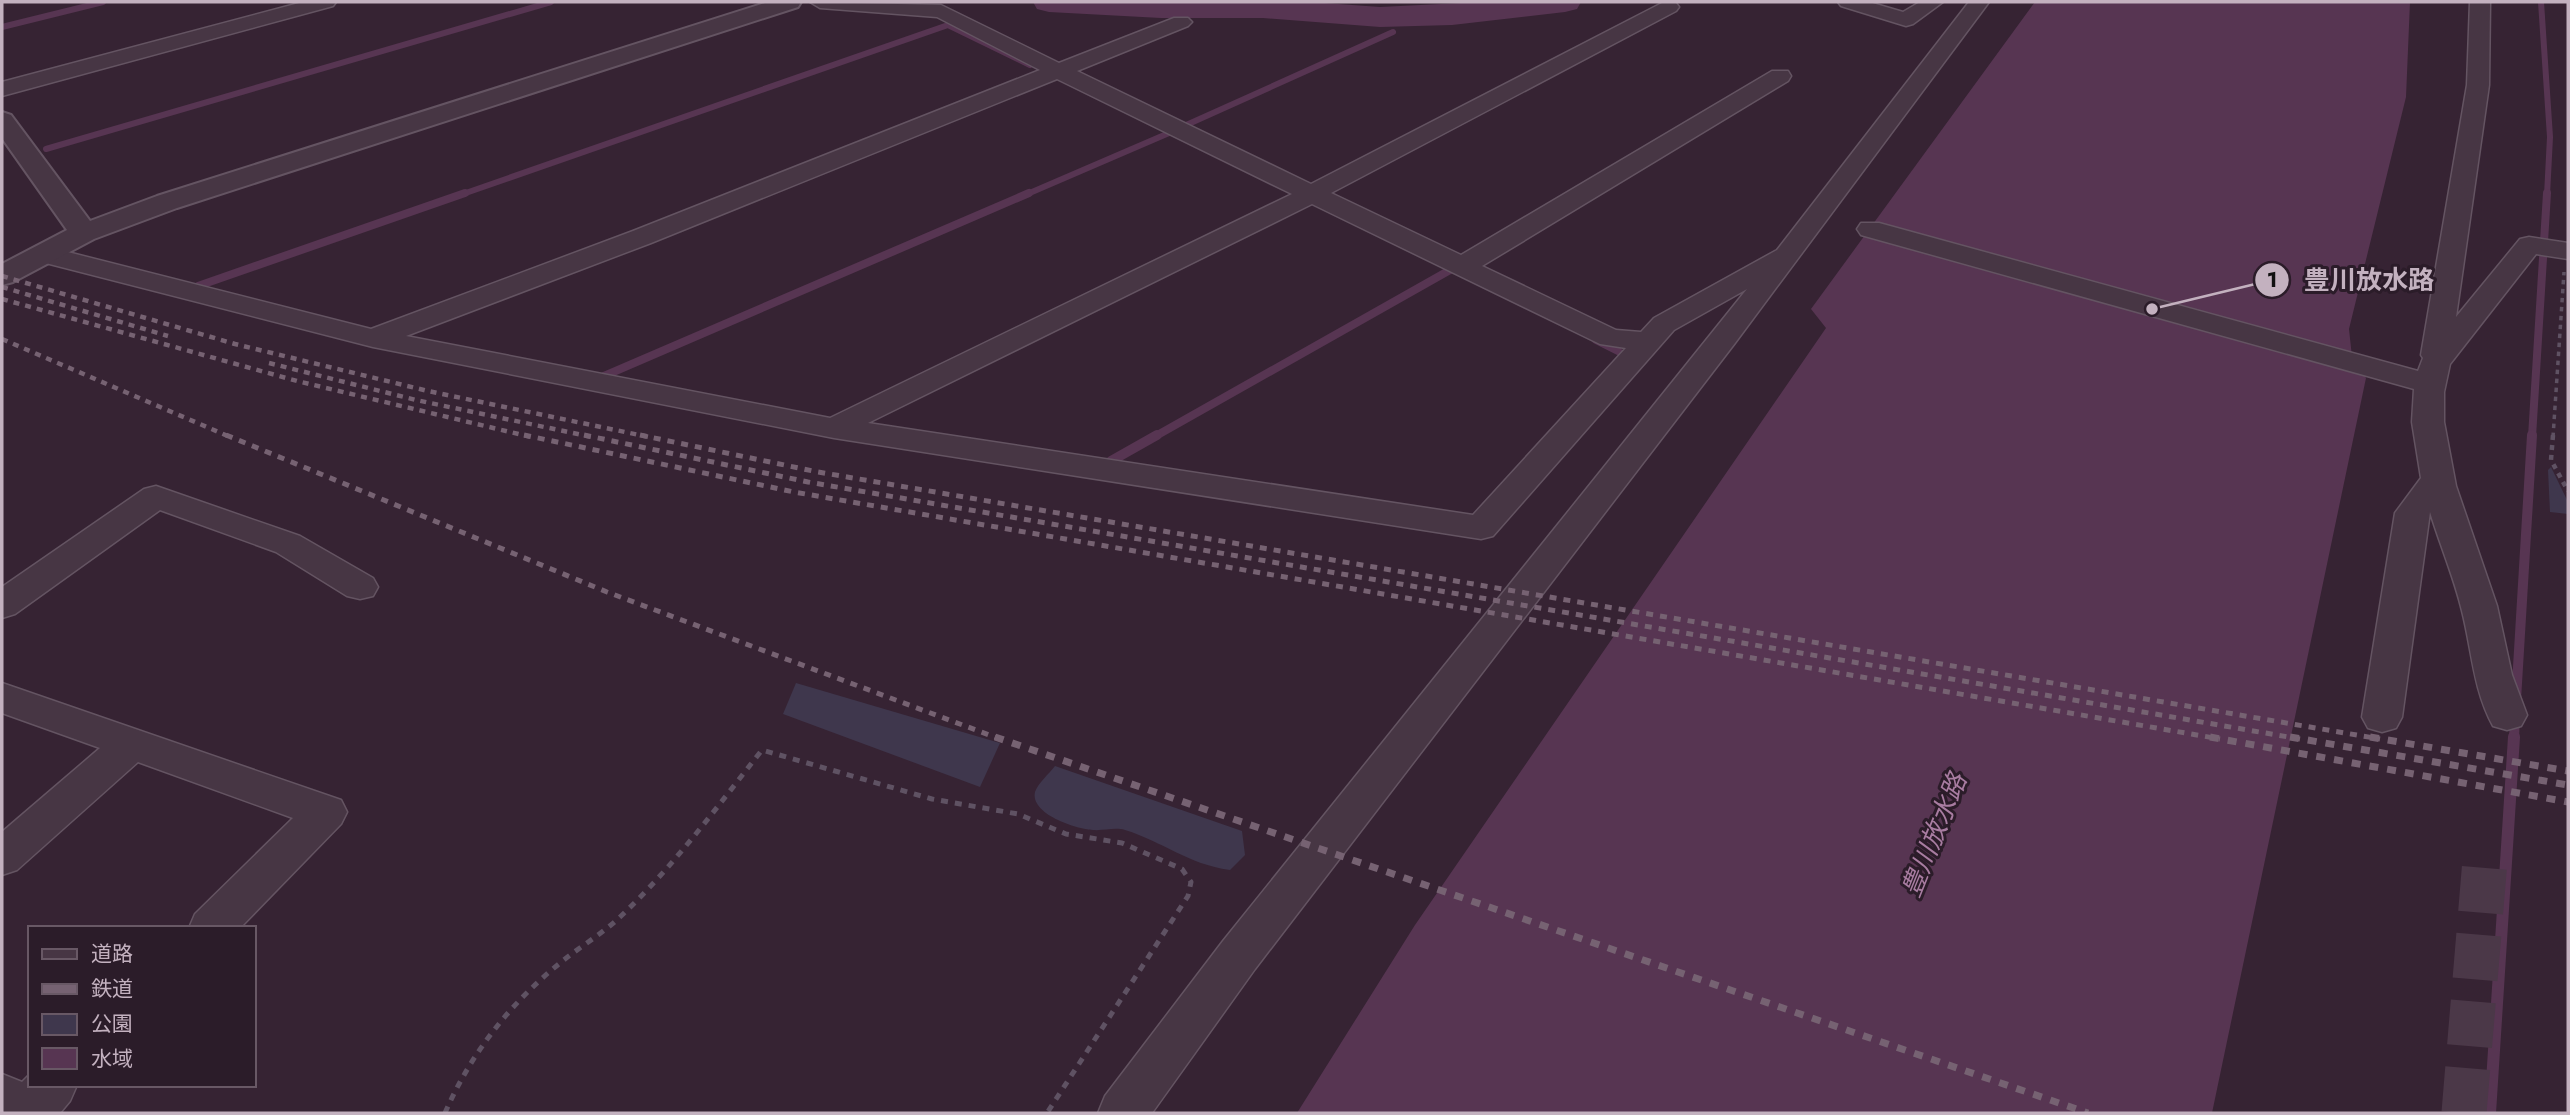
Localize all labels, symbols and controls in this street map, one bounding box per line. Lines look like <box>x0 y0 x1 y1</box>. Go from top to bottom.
callout: 豊川放水路 <box>2255 256 2448 303</box>
text: 豊川放水路 <box>2304 261 2434 299</box>
text: 1 <box>2267 265 2277 295</box>
water label: 豊川放水路 <box>1892 766 1977 902</box>
legend <box>28 926 256 1087</box>
text: 道路 <box>91 939 133 969</box>
text: 鉄道 <box>91 974 133 1004</box>
text: 公園 <box>91 1009 133 1039</box>
text: 水域 <box>91 1044 133 1074</box>

